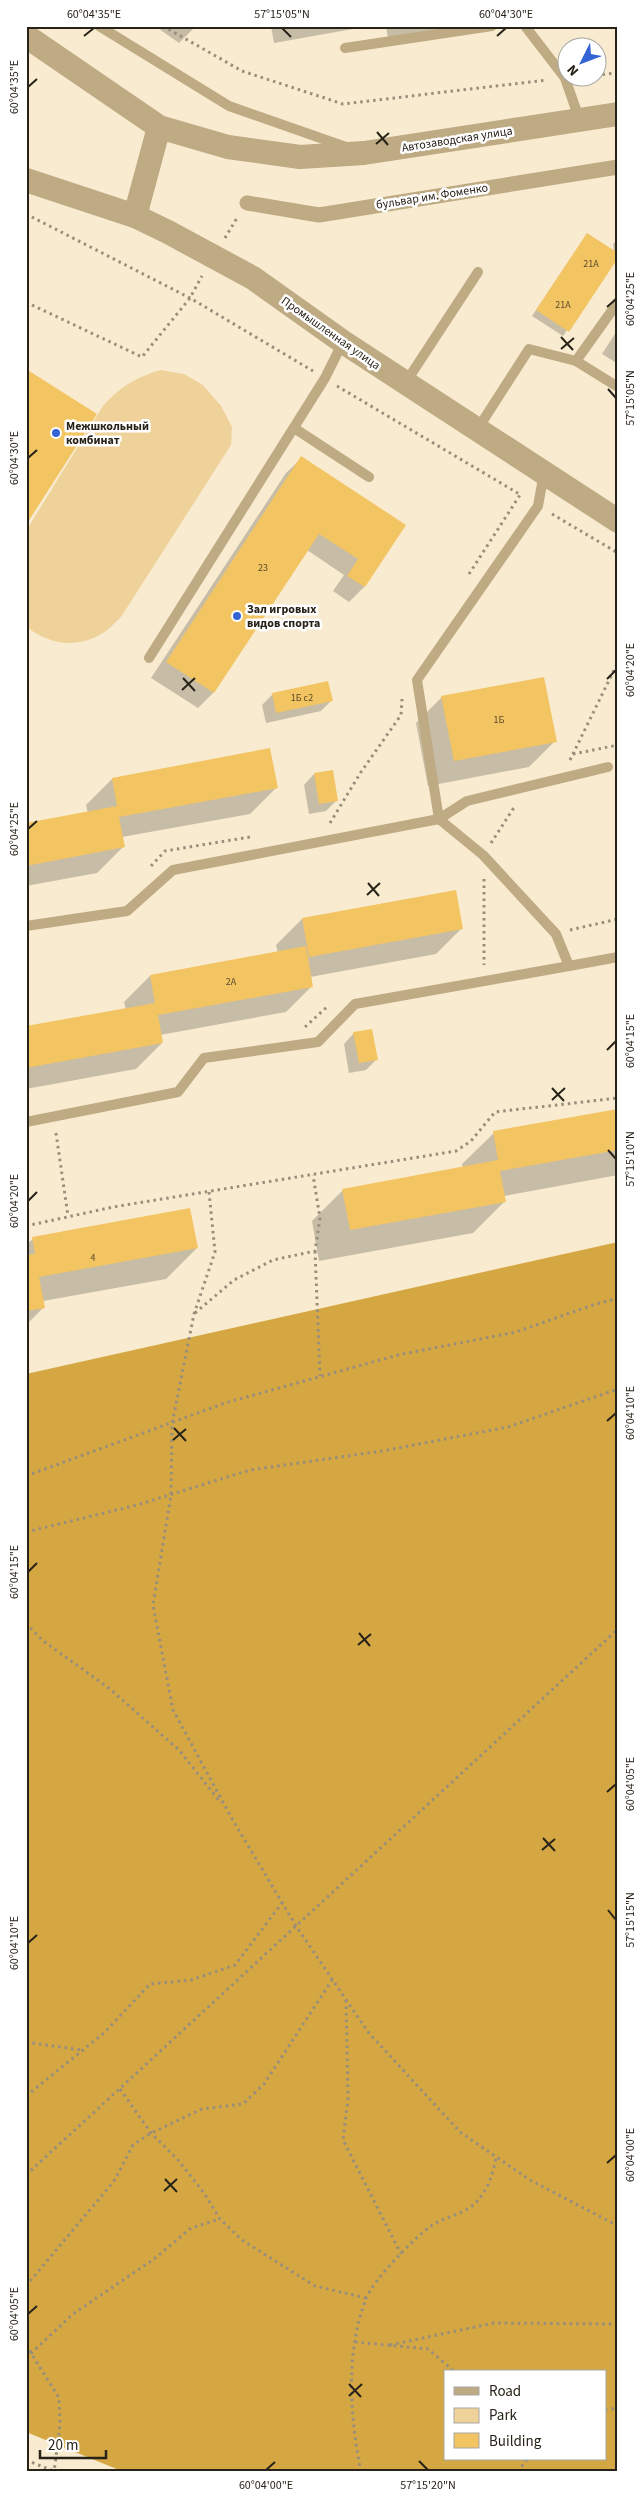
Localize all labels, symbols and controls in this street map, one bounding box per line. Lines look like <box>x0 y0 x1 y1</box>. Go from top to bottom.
text: 60°04'35"E <box>67 6 121 23</box>
text: 57°15'05"N <box>254 6 310 23</box>
text: 60°04'30"E <box>479 6 533 23</box>
north arrow <box>556 38 606 88</box>
text: 60°04'35"E <box>6 60 23 114</box>
text: N <box>563 60 584 80</box>
street label: Автозаводская улица <box>400 122 514 157</box>
street label: бульвар им. Фоменко <box>375 179 489 214</box>
house number: 21А <box>583 257 599 271</box>
text: 60°04'25"E <box>622 272 639 326</box>
street label: Промышленная улица <box>278 293 384 374</box>
house number: 21А <box>555 298 571 312</box>
text: 57°15'05"N <box>622 370 639 426</box>
place label: Межшкольный комбинат <box>66 418 149 449</box>
marker: Межшкольный комбинат <box>50 427 62 439</box>
text: 60°04'30"E <box>6 431 23 485</box>
house number: 23 <box>258 561 268 575</box>
place label: Зал игровых видов спорта <box>247 601 320 632</box>
marker: Зал игровых видов спорта <box>231 610 243 622</box>
text: 60°04'20"E <box>622 643 639 697</box>
house number: 1Б с2 <box>291 691 313 705</box>
house number: 1Б <box>494 713 505 727</box>
text: 60°04'25"E <box>6 802 23 856</box>
house number: 2А <box>226 975 237 989</box>
text: 60°04'15"E <box>622 1014 639 1068</box>
text: 57°15'10"N <box>622 1131 639 1187</box>
text: 60°04'20"E <box>6 1174 23 1228</box>
house number: 4 <box>91 1251 96 1265</box>
text: 60°04'10"E <box>622 1386 639 1440</box>
text: 60°04'15"E <box>6 1545 23 1599</box>
text: 60°04'05"E <box>622 1757 639 1811</box>
text: 57°15'15"N <box>622 1892 639 1948</box>
text: 60°04'10"E <box>6 1916 23 1970</box>
text: 60°04'00"E <box>622 2128 639 2182</box>
text: 60°04'05"E <box>6 2287 23 2341</box>
legend <box>444 2370 606 2460</box>
text: Road <box>489 2381 521 2402</box>
text: Park <box>489 2405 518 2426</box>
scale bar <box>40 2428 106 2460</box>
text: Building <box>489 2431 542 2452</box>
text: 20 m <box>48 2435 78 2456</box>
text: 60°04'00"E <box>239 2477 293 2494</box>
text: 57°15'20"N <box>400 2477 456 2494</box>

